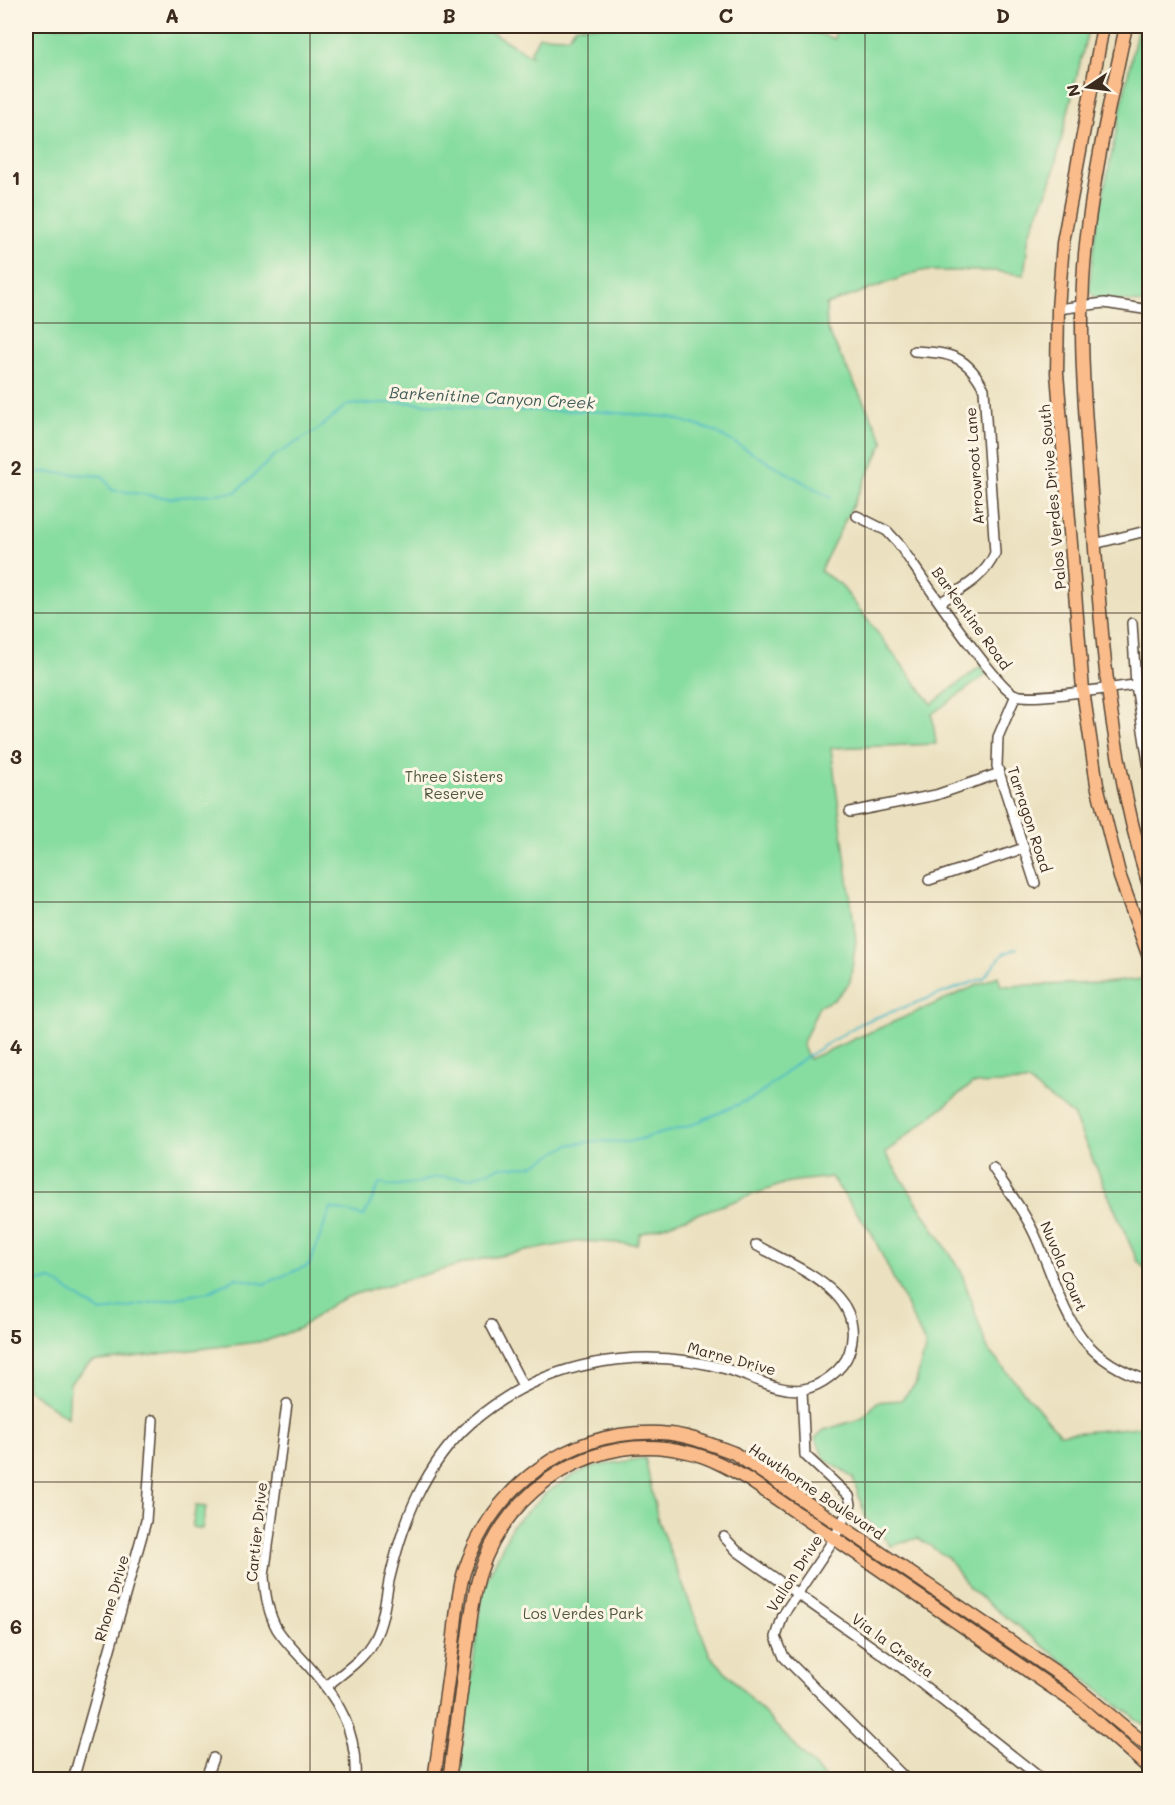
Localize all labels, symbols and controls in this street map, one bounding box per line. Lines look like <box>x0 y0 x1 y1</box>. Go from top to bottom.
text: A <box>165 2 179 28</box>
text: B <box>442 2 456 28</box>
text: C <box>719 2 734 28</box>
text: D <box>996 2 1010 28</box>
north arrow <box>1058 57 1118 117</box>
text: N <box>1061 82 1084 99</box>
text: 1 <box>12 164 20 190</box>
water label: Barkenitine Canyon Creek <box>389 381 596 413</box>
street label: Palos Verdes Drive South <box>1034 404 1070 590</box>
street label: Arrowroot Lane <box>960 407 988 525</box>
text: 2 <box>10 454 22 480</box>
street label: Barkentine Road <box>928 562 1016 674</box>
text: 3 <box>10 743 22 769</box>
street label: Tarragon Road <box>1003 764 1057 874</box>
park label: Three Sisters Reserve <box>405 766 503 803</box>
text: 4 <box>10 1033 23 1059</box>
street label: Nuvola Court <box>1036 1218 1092 1314</box>
text: 5 <box>10 1323 22 1349</box>
street label: Marne Drive <box>686 1337 778 1379</box>
street label: Hawthorne Boulevard <box>745 1438 889 1544</box>
street label: Cartier Drive <box>241 1481 271 1583</box>
street label: Vallon Drive <box>762 1531 826 1615</box>
street label: Rhone Drive <box>89 1552 133 1644</box>
park label: Los Verdes Park <box>523 1603 643 1623</box>
street label: Via la Cresta <box>848 1608 938 1682</box>
text: 6 <box>10 1613 22 1639</box>

